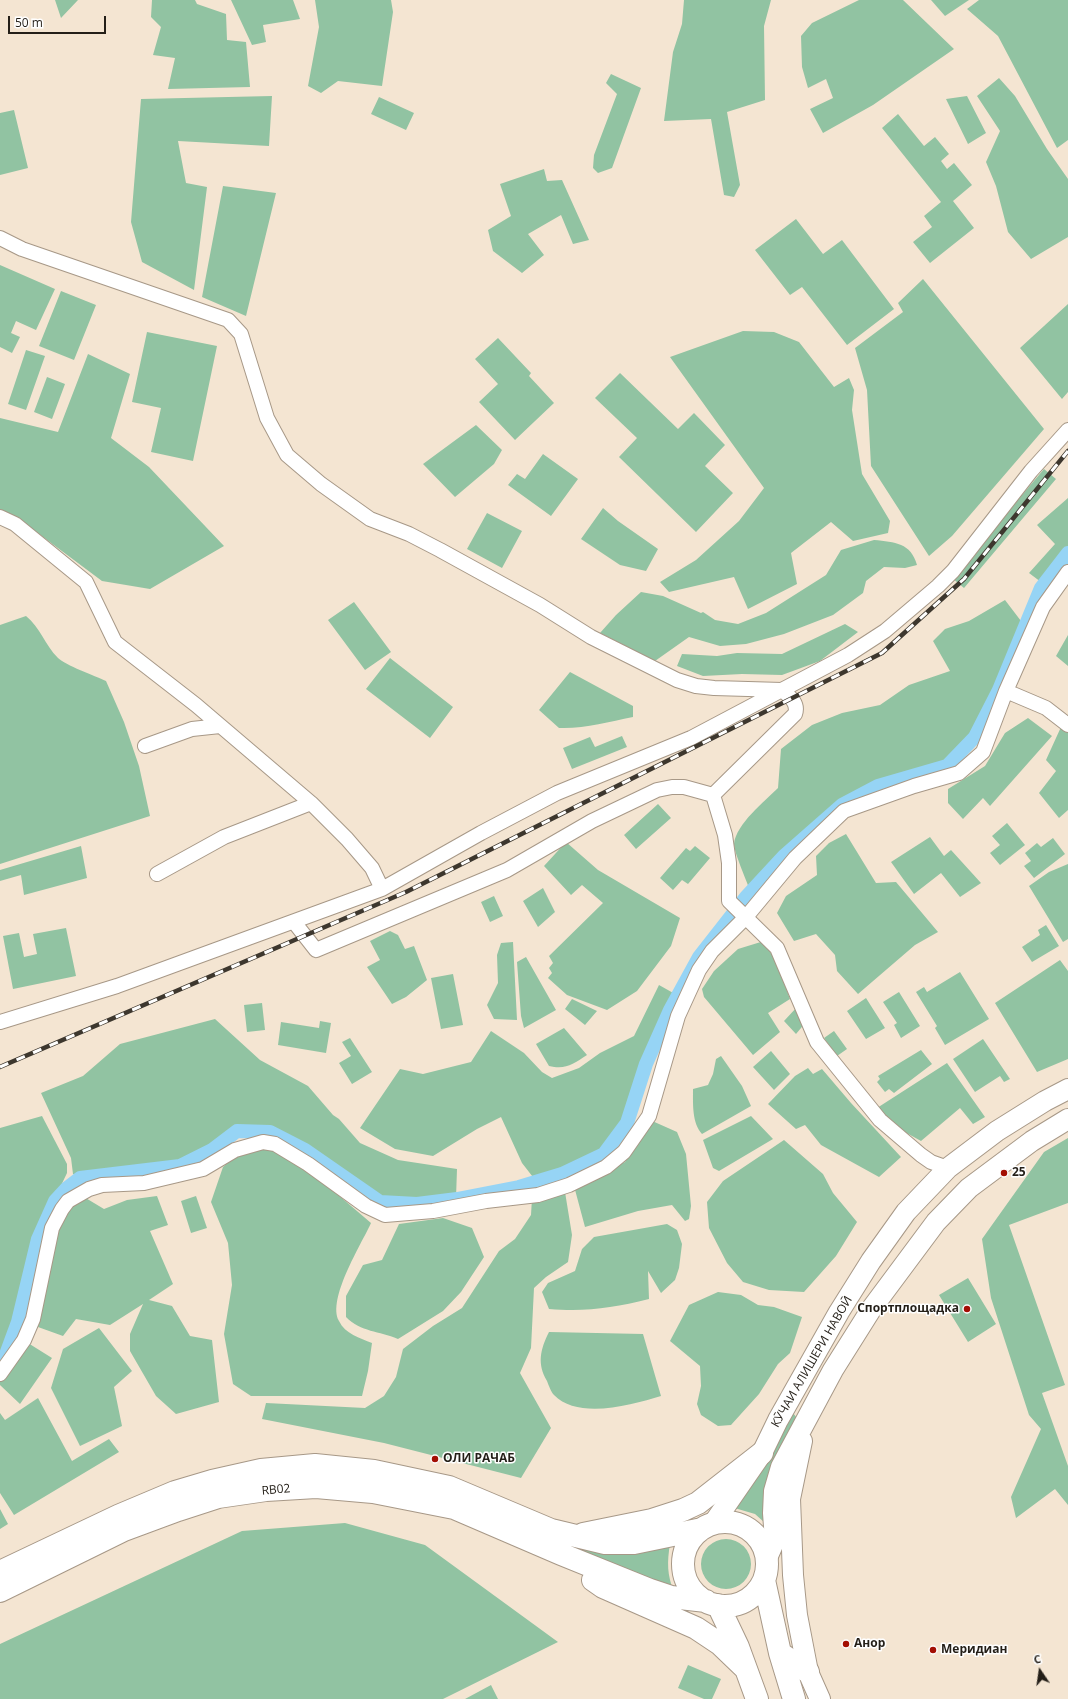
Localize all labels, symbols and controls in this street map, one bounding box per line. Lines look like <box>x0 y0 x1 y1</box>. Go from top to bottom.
scale bar <box>10 8 108 34</box>
text: 50 m <box>15 14 43 31</box>
place label: 25 <box>1012 1166 1026 1180</box>
marker: 25 <box>999 1168 1009 1178</box>
street label: КӮЧАИ АЛИШЕРИ НАВОӢ <box>768 1294 856 1430</box>
place label: Спортплощадка <box>857 1302 959 1316</box>
marker: Спортплощадка <box>962 1304 972 1314</box>
place label: ОЛИ РАЧАБ <box>443 1452 515 1466</box>
marker: ОЛИ РАЧАБ <box>430 1454 440 1464</box>
street label: RB02 <box>261 1482 291 1498</box>
place label: Анор <box>854 1637 885 1651</box>
marker: Анор <box>841 1639 851 1649</box>
place label: Меридиан <box>941 1643 1007 1657</box>
marker: Меридиан <box>928 1645 938 1655</box>
north arrow <box>1020 1651 1060 1691</box>
text: С <box>1032 1651 1042 1667</box>

